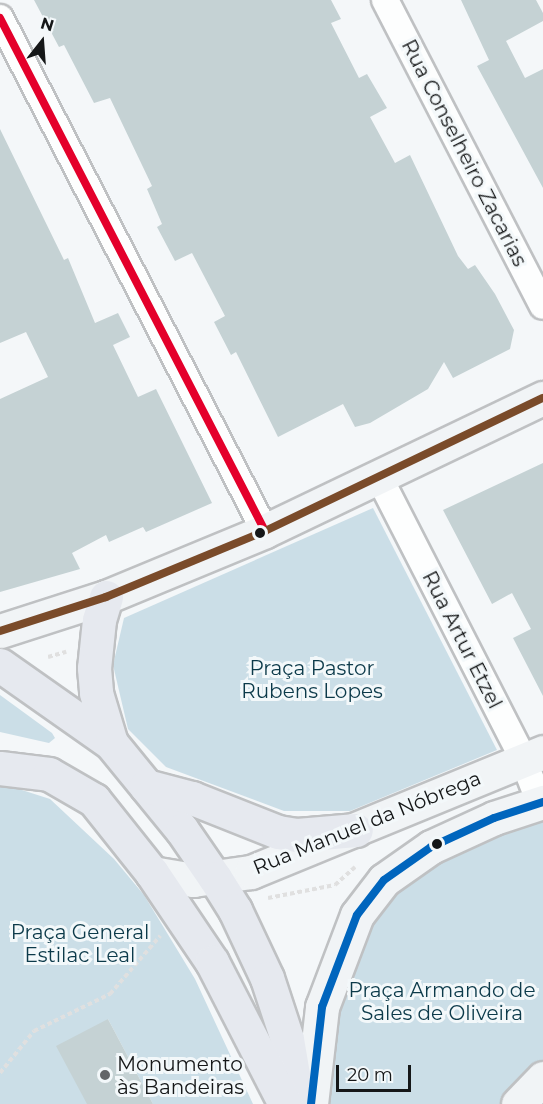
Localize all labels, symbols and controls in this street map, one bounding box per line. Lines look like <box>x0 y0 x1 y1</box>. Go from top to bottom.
north arrow <box>12 12 72 72</box>
text: N <box>38 13 56 35</box>
street label: Rua Conselheiro Zacarias <box>396 36 532 270</box>
unlabelled marker <box>254 527 266 539</box>
street label: Rua Artur Etzel <box>417 567 507 713</box>
park label: Praça Pastor Rubens Lopes <box>241 656 383 703</box>
street label: Rua Manuel da Nóbrega <box>249 766 485 880</box>
unlabelled marker <box>431 838 443 850</box>
park label: Praça General Estilac Leal <box>11 921 149 968</box>
park label: Praça Armando de Sales de Oliveira <box>349 978 535 1025</box>
place label: Monumento às Bandeiras <box>117 1052 244 1099</box>
scale bar <box>339 1053 414 1091</box>
text: 20 m <box>347 1064 393 1086</box>
marker: Monumento às Bandeiras <box>98 1068 112 1082</box>

